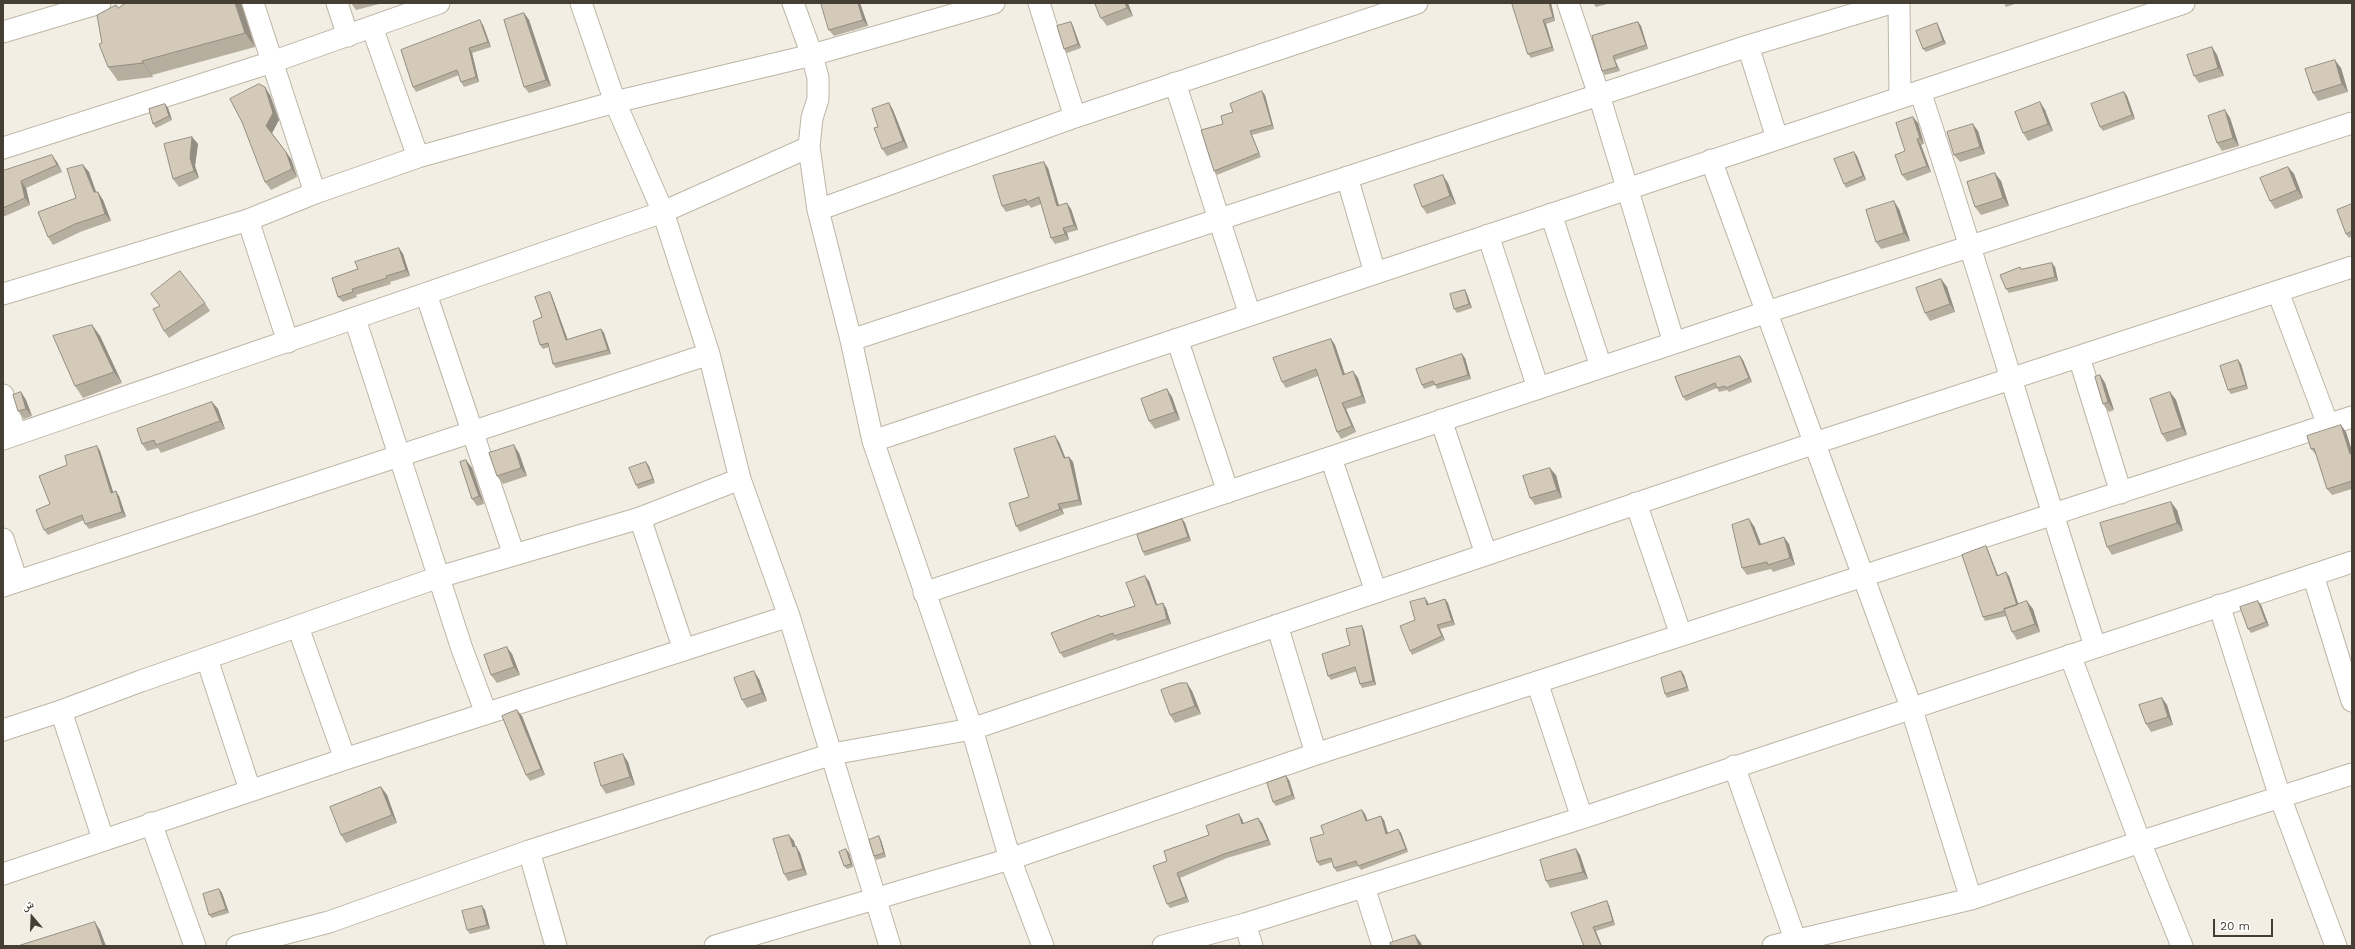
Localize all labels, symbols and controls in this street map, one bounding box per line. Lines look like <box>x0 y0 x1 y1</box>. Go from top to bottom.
north arrow <box>12 897 52 937</box>
text: ش <box>20 897 36 913</box>
scale bar <box>2215 911 2275 937</box>
text: 20 m <box>2220 919 2250 933</box>

